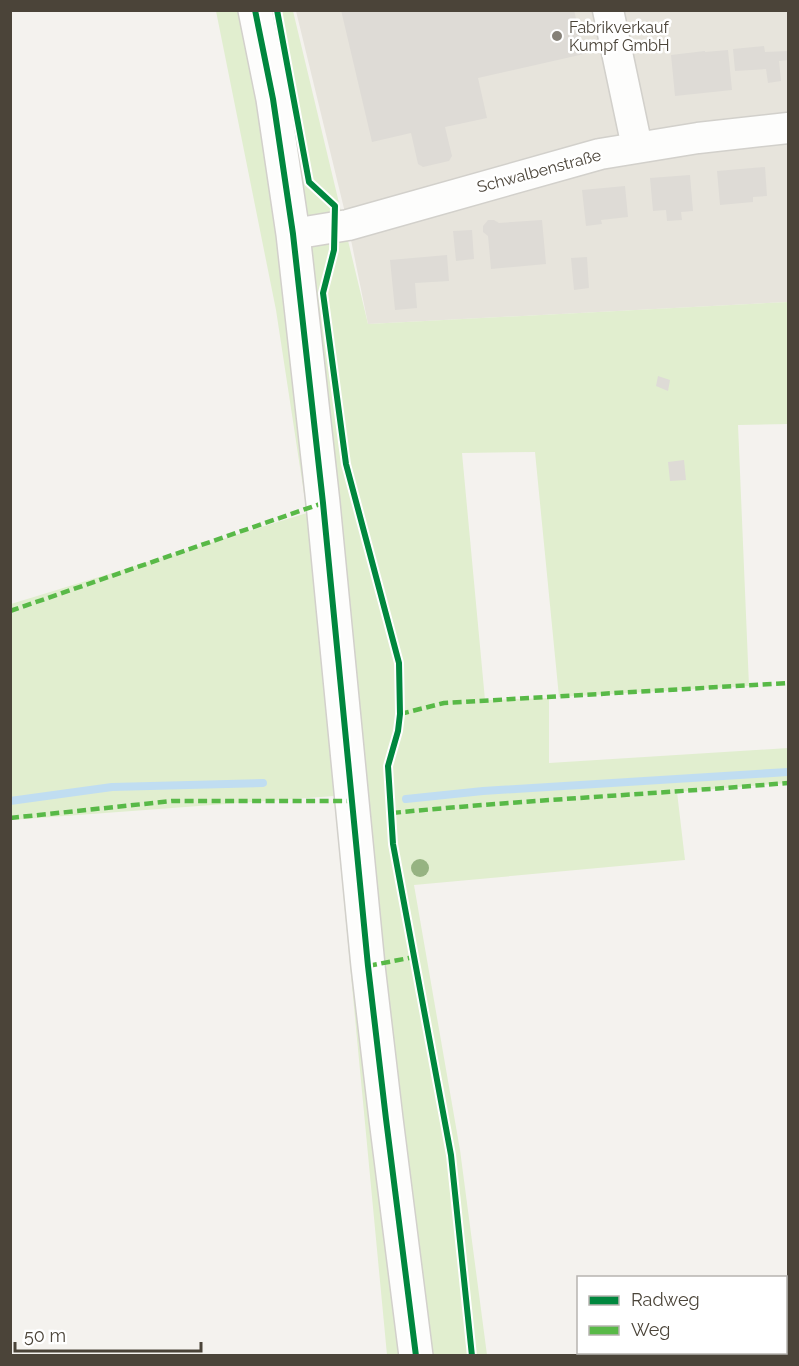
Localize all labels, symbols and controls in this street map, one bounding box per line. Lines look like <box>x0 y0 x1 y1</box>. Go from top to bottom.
place label: Fabrikverkauf Kumpf GmbH <box>569 18 670 55</box>
marker: Fabrikverkauf Kumpf GmbH <box>550 29 564 43</box>
street label: Schwalbenstraße <box>475 145 603 197</box>
legend <box>577 1276 787 1354</box>
text: Radweg <box>631 1289 700 1310</box>
scale bar <box>15 1315 201 1353</box>
text: Weg <box>631 1319 670 1340</box>
text: 50 m <box>24 1325 66 1346</box>

